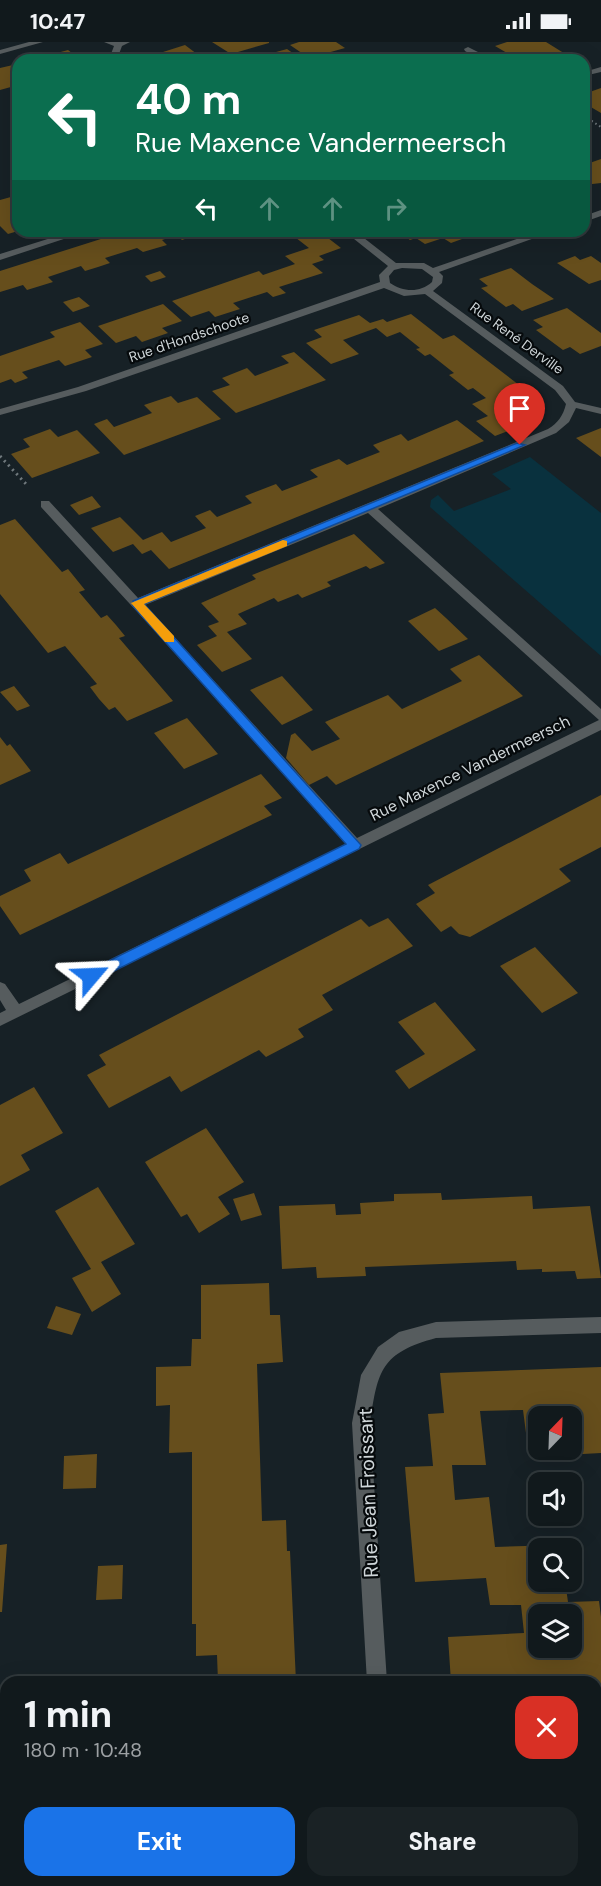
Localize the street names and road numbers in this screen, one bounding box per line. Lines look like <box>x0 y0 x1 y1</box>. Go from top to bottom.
street label: Rue René Derville <box>467 298 567 378</box>
street label: Rue d'Hondschoote <box>126 308 252 366</box>
street label: Rue Maxence Vandermeersch <box>367 710 573 826</box>
street label: Rue Jean Froissart <box>352 1408 384 1578</box>

